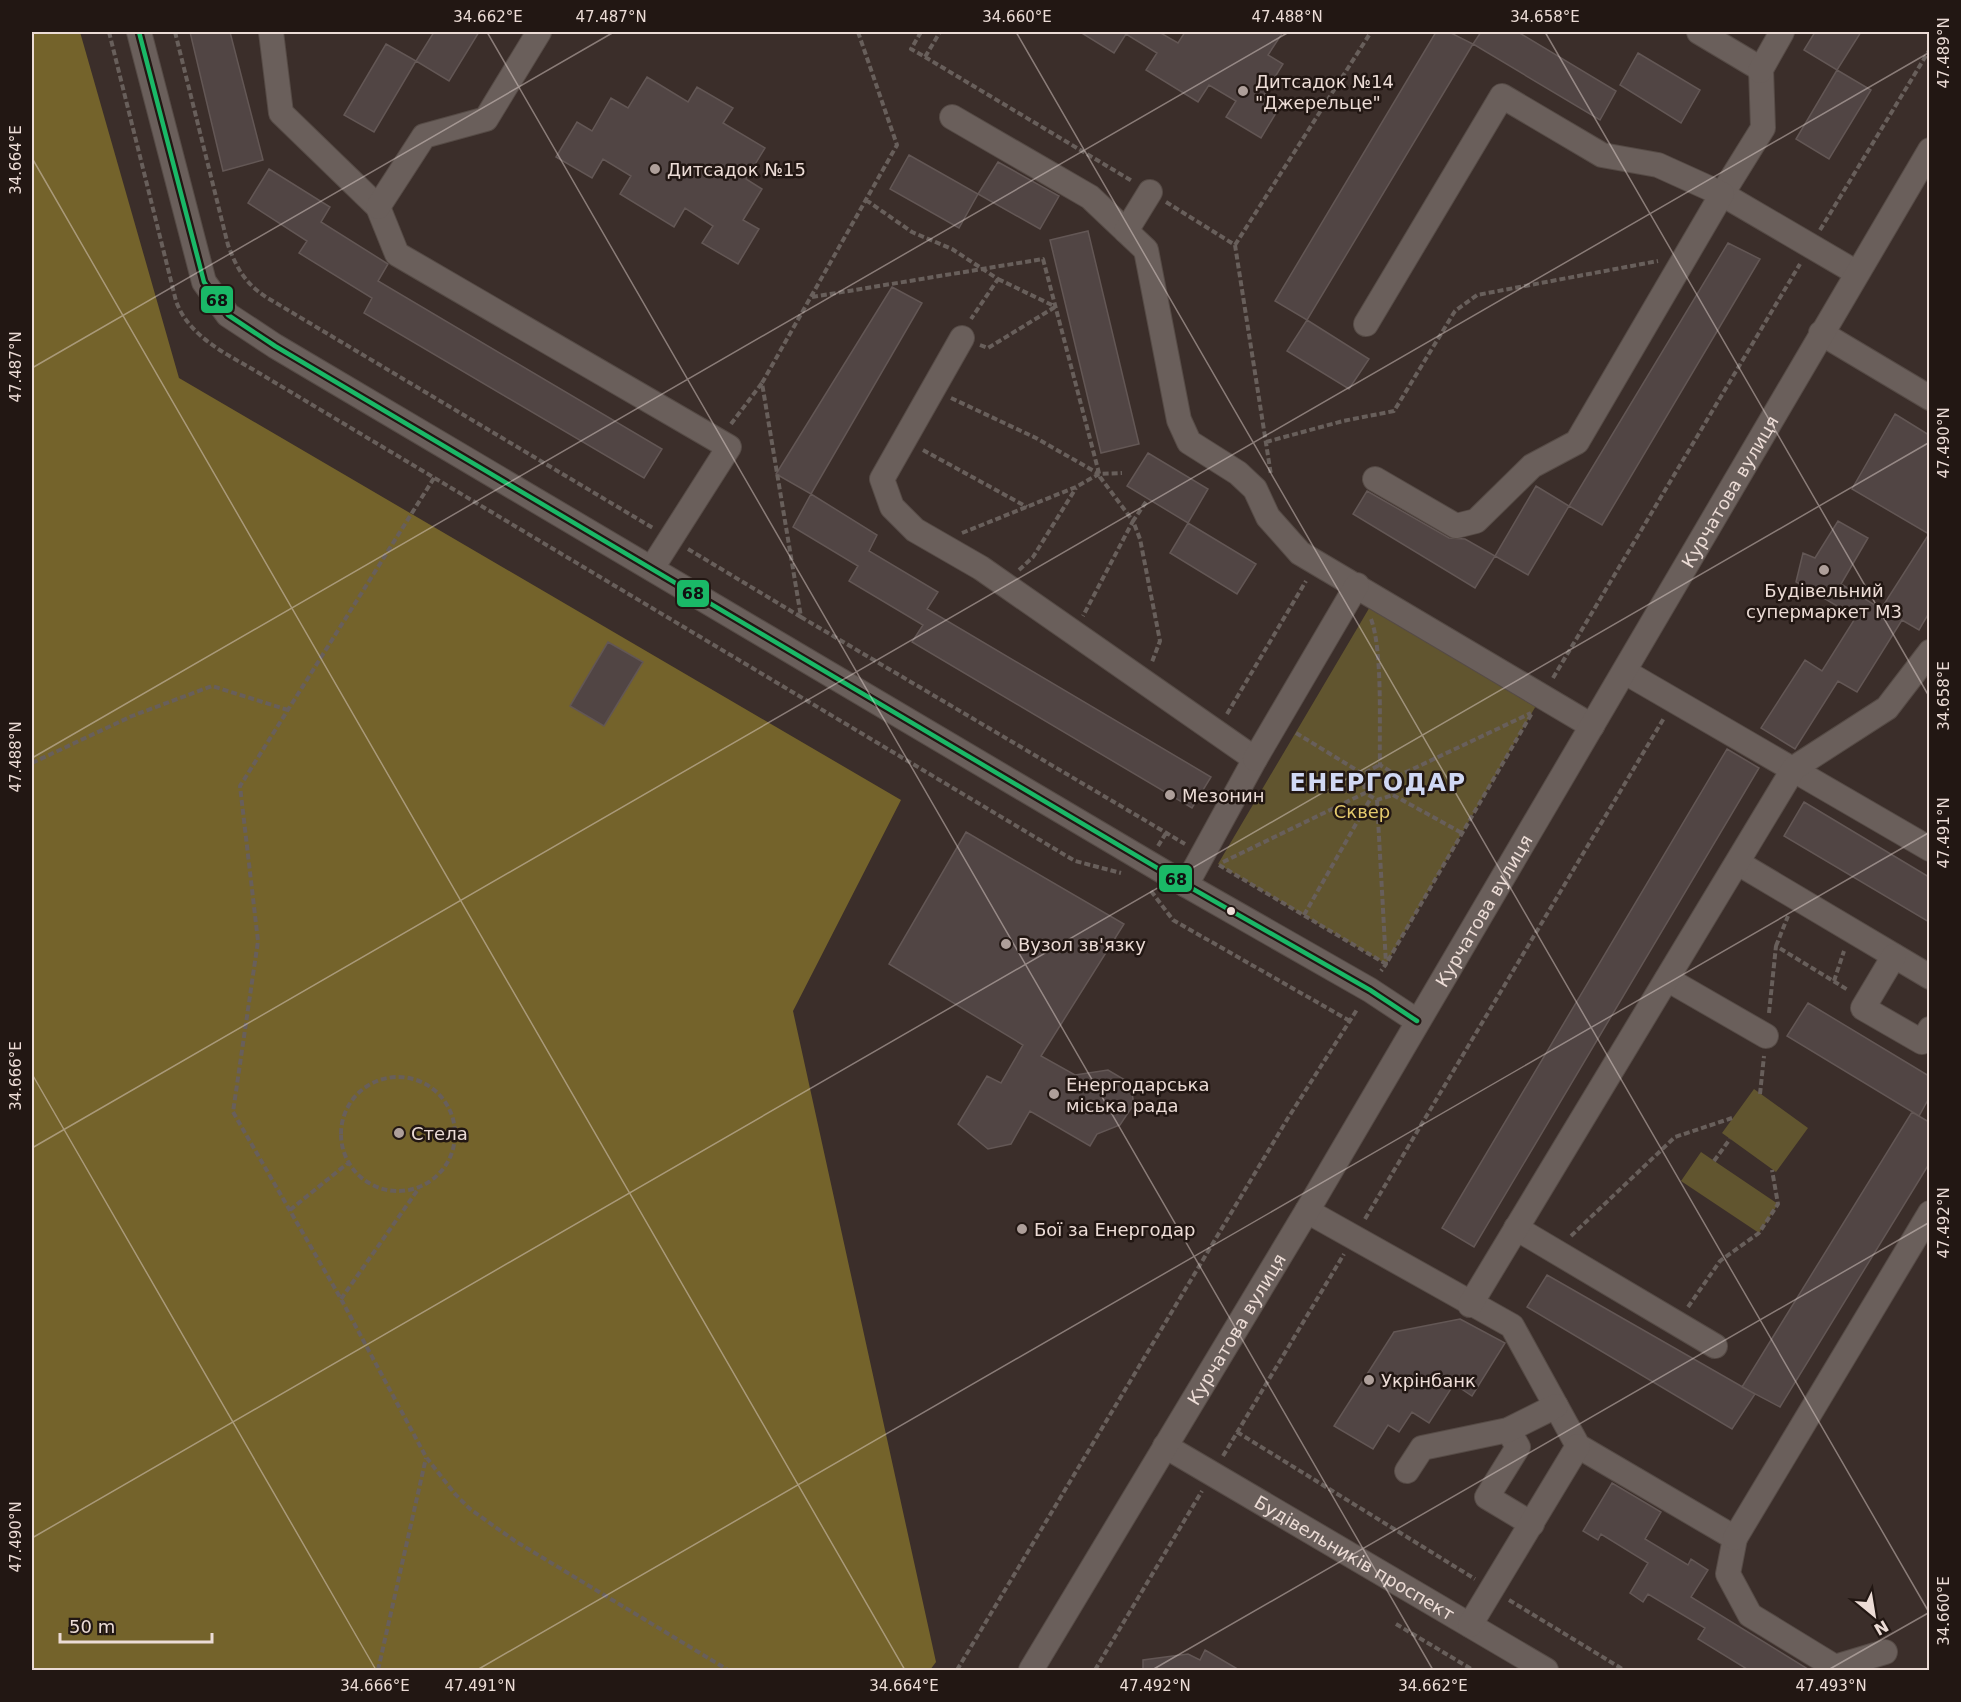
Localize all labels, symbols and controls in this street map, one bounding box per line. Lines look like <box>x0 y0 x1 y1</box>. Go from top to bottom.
text: 34.662°E <box>453 8 523 26</box>
text: 47.487°N <box>575 8 647 26</box>
text: 34.660°E <box>982 8 1052 26</box>
text: 47.488°N <box>1251 8 1323 26</box>
text: 34.658°E <box>1510 8 1580 26</box>
text: 47.489°N <box>1935 17 1953 89</box>
place label: Дитсадок №14 "Джерельце" <box>1255 71 1394 113</box>
marker: Дитсадок №14 "Джерельце" <box>1236 84 1250 98</box>
text: 34.664°E <box>7 125 25 195</box>
place label: Дитсадок №15 <box>667 159 806 180</box>
marker: Дитсадок №15 <box>648 162 662 176</box>
line badge: 68 <box>200 285 234 314</box>
text: 68 <box>206 291 228 310</box>
text: 47.487°N <box>7 331 25 403</box>
text: 47.490°N <box>1935 407 1953 479</box>
street label: Курчатова вулиця <box>1677 412 1782 571</box>
marker: Будівельний супермаркет М3 <box>1817 563 1831 577</box>
line badge: 68 <box>676 579 710 608</box>
place label: Будівельний супермаркет М3 <box>1746 580 1902 622</box>
text: 68 <box>682 584 704 603</box>
text: 34.658°E <box>1935 661 1953 731</box>
text: 47.488°N <box>7 721 25 793</box>
district label: ЕНЕРГОДАР <box>1289 769 1467 797</box>
place label: Мезонин <box>1182 785 1264 806</box>
marker: Мезонин <box>1163 788 1177 802</box>
text: 47.491°N <box>1935 797 1953 869</box>
park label: Сквер <box>1334 801 1390 822</box>
street label: Курчатова вулиця <box>1431 831 1536 990</box>
line badge: 68 <box>1158 864 1193 893</box>
text: 68 <box>1165 870 1187 889</box>
unlabelled marker <box>1225 905 1237 917</box>
place label: Вузол зв'язку <box>1018 934 1146 955</box>
marker: Вузол зв'язку <box>999 937 1013 951</box>
text: 34.666°E <box>7 1041 25 1111</box>
place label: Енергодарська міська рада <box>1066 1074 1209 1116</box>
marker: Енергодарська міська рада <box>1047 1087 1061 1101</box>
place label: Стела <box>411 1123 468 1144</box>
marker: Стела <box>392 1126 406 1140</box>
text: 47.492°N <box>1935 1187 1953 1259</box>
place label: Бої за Енергодар <box>1034 1219 1195 1240</box>
marker: Бої за Енергодар <box>1015 1222 1029 1236</box>
street label: Курчатова вулиця <box>1183 1249 1290 1408</box>
place label: Укрінбанк <box>1381 1370 1476 1391</box>
marker: Укрінбанк <box>1362 1373 1376 1387</box>
street label: Будівельників проспект <box>1251 1491 1458 1624</box>
text: 47.490°N <box>7 1501 25 1573</box>
text: 34.660°E <box>1935 1576 1953 1646</box>
north arrow <box>1844 1585 1904 1645</box>
scale bar <box>60 1606 212 1644</box>
text: 50 m <box>69 1616 115 1637</box>
text: N <box>1871 1616 1892 1639</box>
text: 34.666°E <box>340 1677 410 1695</box>
text: 47.491°N <box>444 1677 516 1695</box>
text: 34.664°E <box>869 1677 939 1695</box>
text: 47.492°N <box>1119 1677 1191 1695</box>
text: 34.662°E <box>1398 1677 1468 1695</box>
text: 47.493°N <box>1795 1677 1867 1695</box>

